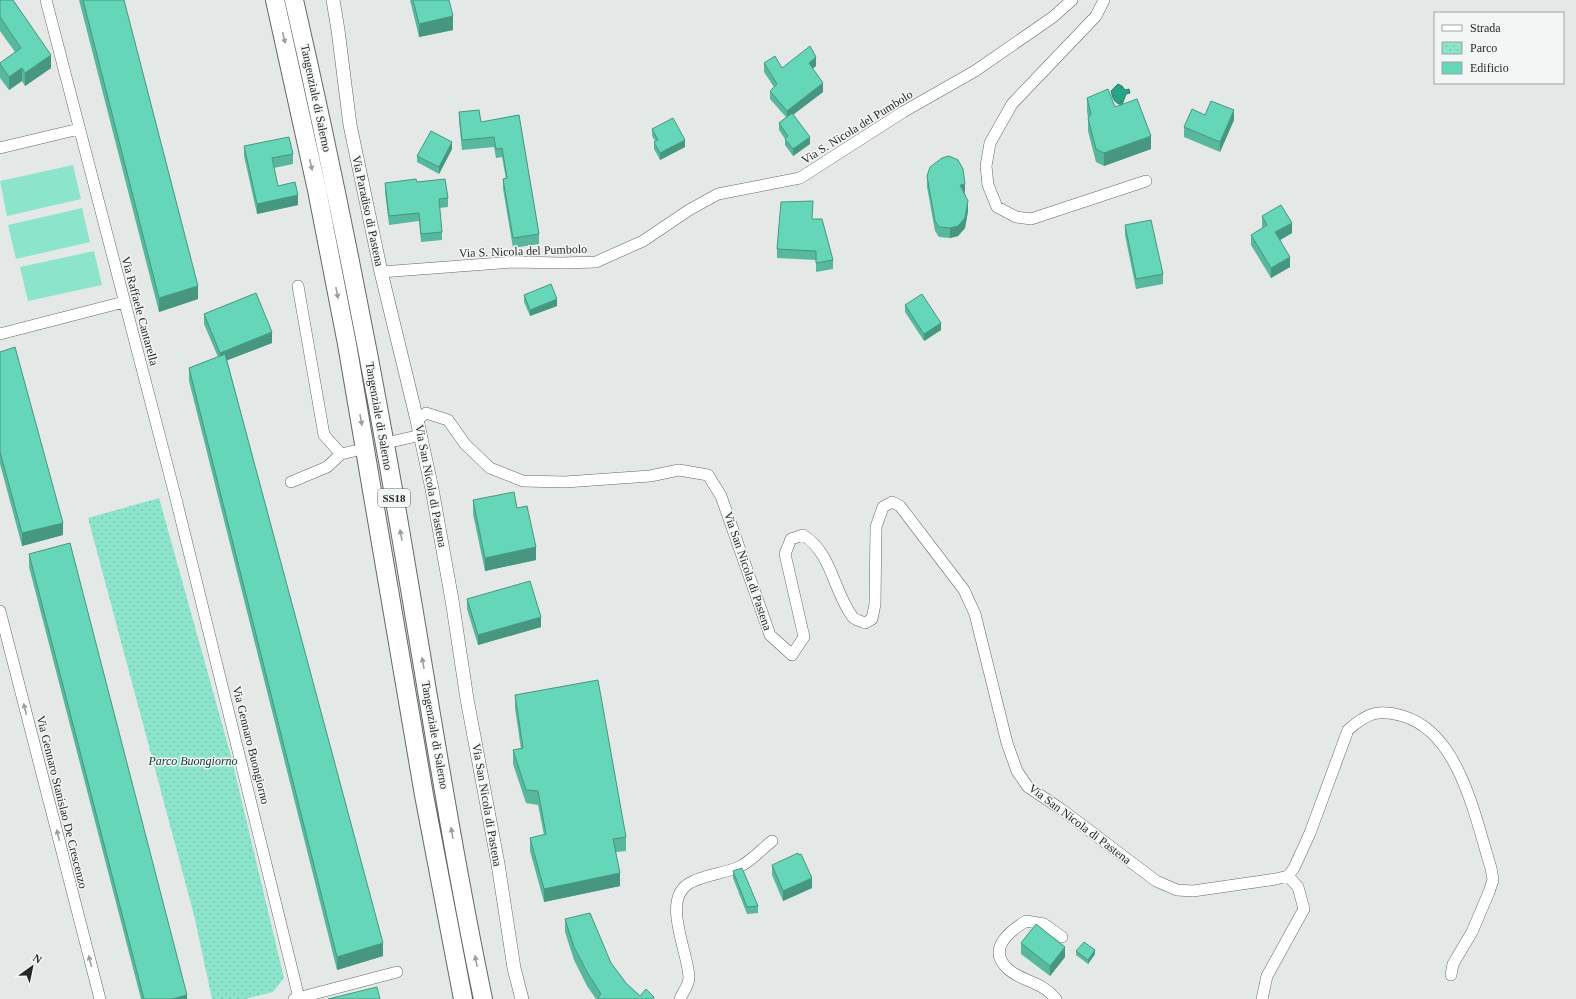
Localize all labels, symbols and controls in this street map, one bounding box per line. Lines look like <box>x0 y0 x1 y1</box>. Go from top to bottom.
legend <box>1434 12 1564 84</box>
text: Strada <box>1470 21 1501 35</box>
one-way arrow <box>281 32 287 44</box>
text: Parco <box>1470 41 1497 55</box>
street label: Tangenziale di Salerno <box>298 43 334 153</box>
text: Edificio <box>1470 61 1509 75</box>
street label: Via S. Nicola del Pumbolo <box>799 87 915 167</box>
street label: Via Paradiso di Pastena <box>349 154 387 268</box>
one-way arrow <box>309 159 315 171</box>
street label: Via S. Nicola del Pumbolo <box>459 242 587 260</box>
street label: Via Raffaele Cantarella <box>119 255 161 368</box>
one-way arrow <box>334 286 340 299</box>
street label: Tangenziale di Salerno <box>363 361 395 471</box>
one-way arrow <box>358 414 364 426</box>
street label: Via San Nicola di Pastena <box>412 424 450 549</box>
road number: SS18 <box>378 489 410 507</box>
street label: Via San Nicola di Pastena <box>721 510 775 633</box>
one-way arrow <box>397 529 403 541</box>
one-way arrow <box>420 657 426 670</box>
street label: Tangenziale di Salerno <box>419 680 451 790</box>
street label: Via Gennaro Buongiorno <box>230 684 272 806</box>
one-way arrow <box>22 703 28 716</box>
street label: Via Gennaro Stanislao De Crescenzo <box>34 714 90 890</box>
street label: Via San Nicola di Pastena <box>469 742 505 868</box>
park label: Parco Buongiorno <box>147 754 238 768</box>
street label: Via San Nicola di Pastena <box>1026 781 1134 867</box>
one-way arrow <box>449 827 455 839</box>
one-way arrow <box>54 829 60 842</box>
north arrow <box>12 947 52 987</box>
text: N <box>31 951 44 966</box>
one-way arrow <box>87 955 93 967</box>
one-way arrow <box>472 955 478 967</box>

